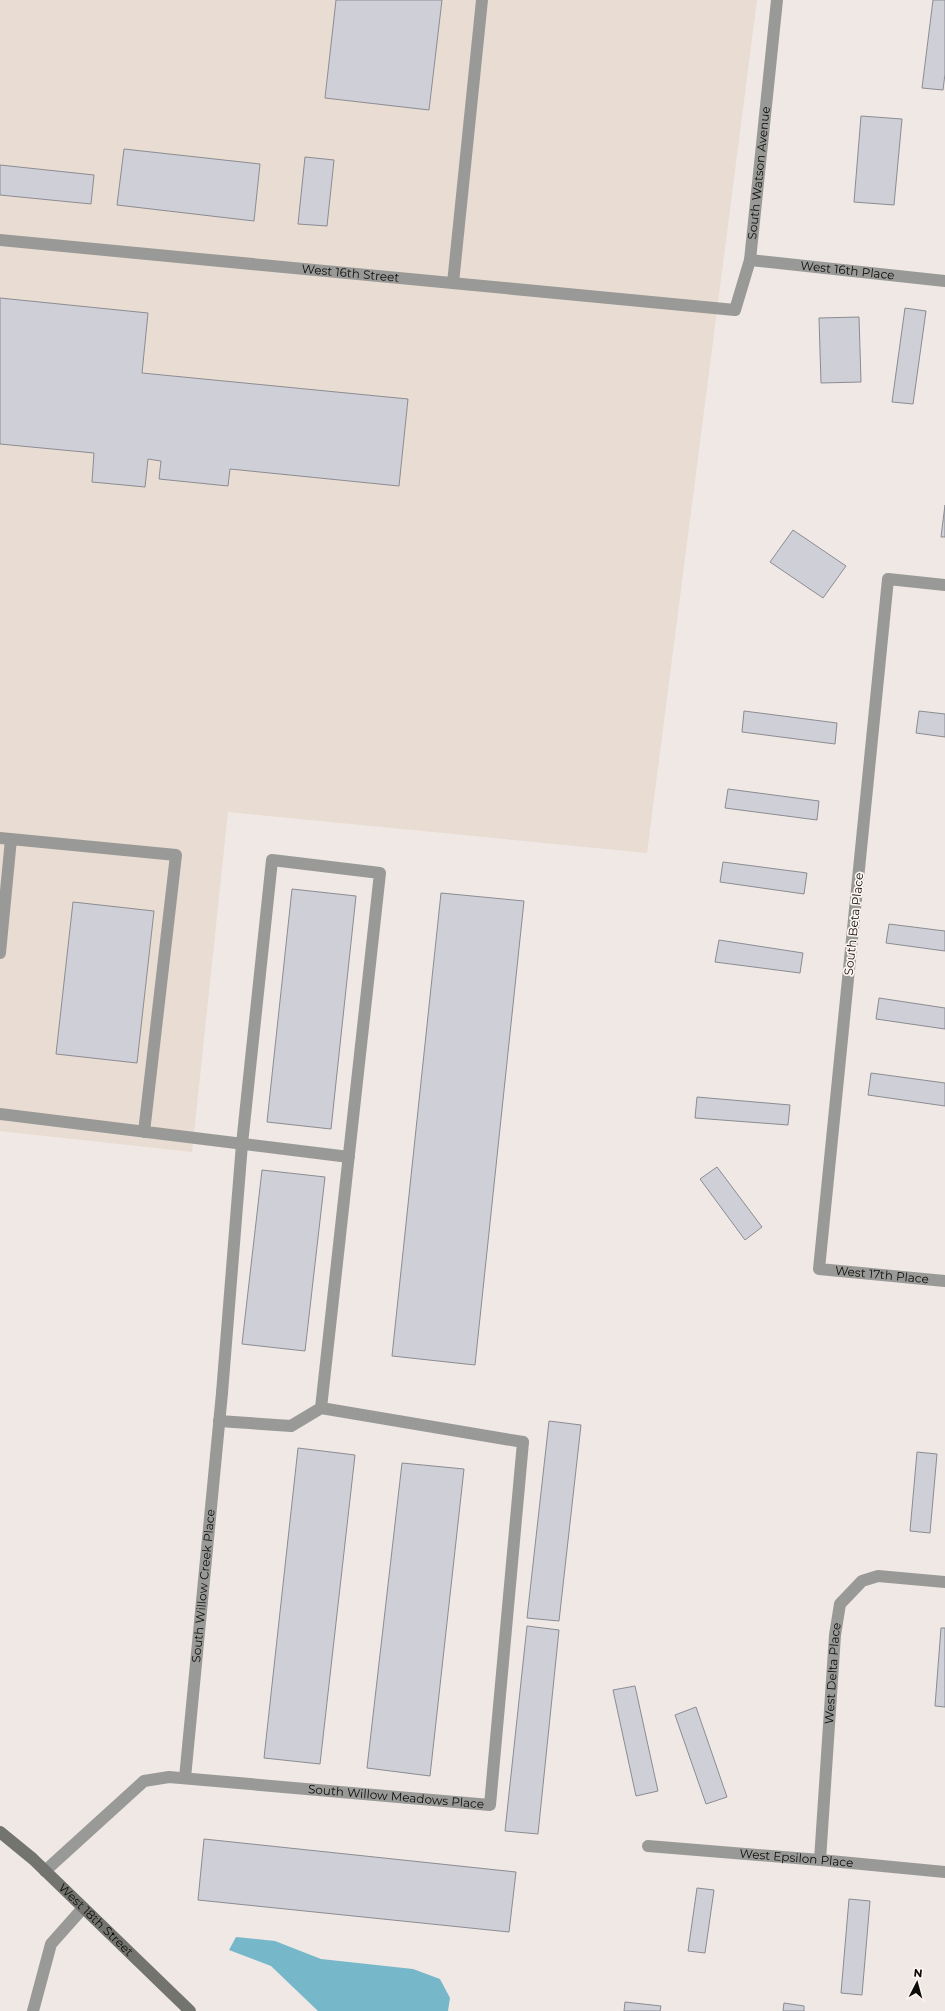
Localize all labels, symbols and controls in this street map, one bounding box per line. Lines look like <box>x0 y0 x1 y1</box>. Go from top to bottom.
street label: South Watson Avenue <box>744 106 773 240</box>
street label: West 16th Place <box>800 257 895 283</box>
street label: West 16th Street <box>301 261 400 285</box>
street label: South Beta Place <box>841 872 866 976</box>
street label: West 17th Place <box>834 1263 930 1286</box>
street label: South Willow Creek Place <box>188 1508 218 1663</box>
street label: West Delta Place <box>821 1621 844 1725</box>
street label: South Willow Meadows Place <box>307 1781 485 1811</box>
street label: West Epsilon Place <box>739 1845 854 1870</box>
street label: West 18th Street <box>56 1880 137 1959</box>
north arrow <box>897 1963 937 2003</box>
text: N <box>913 1966 923 1980</box>

